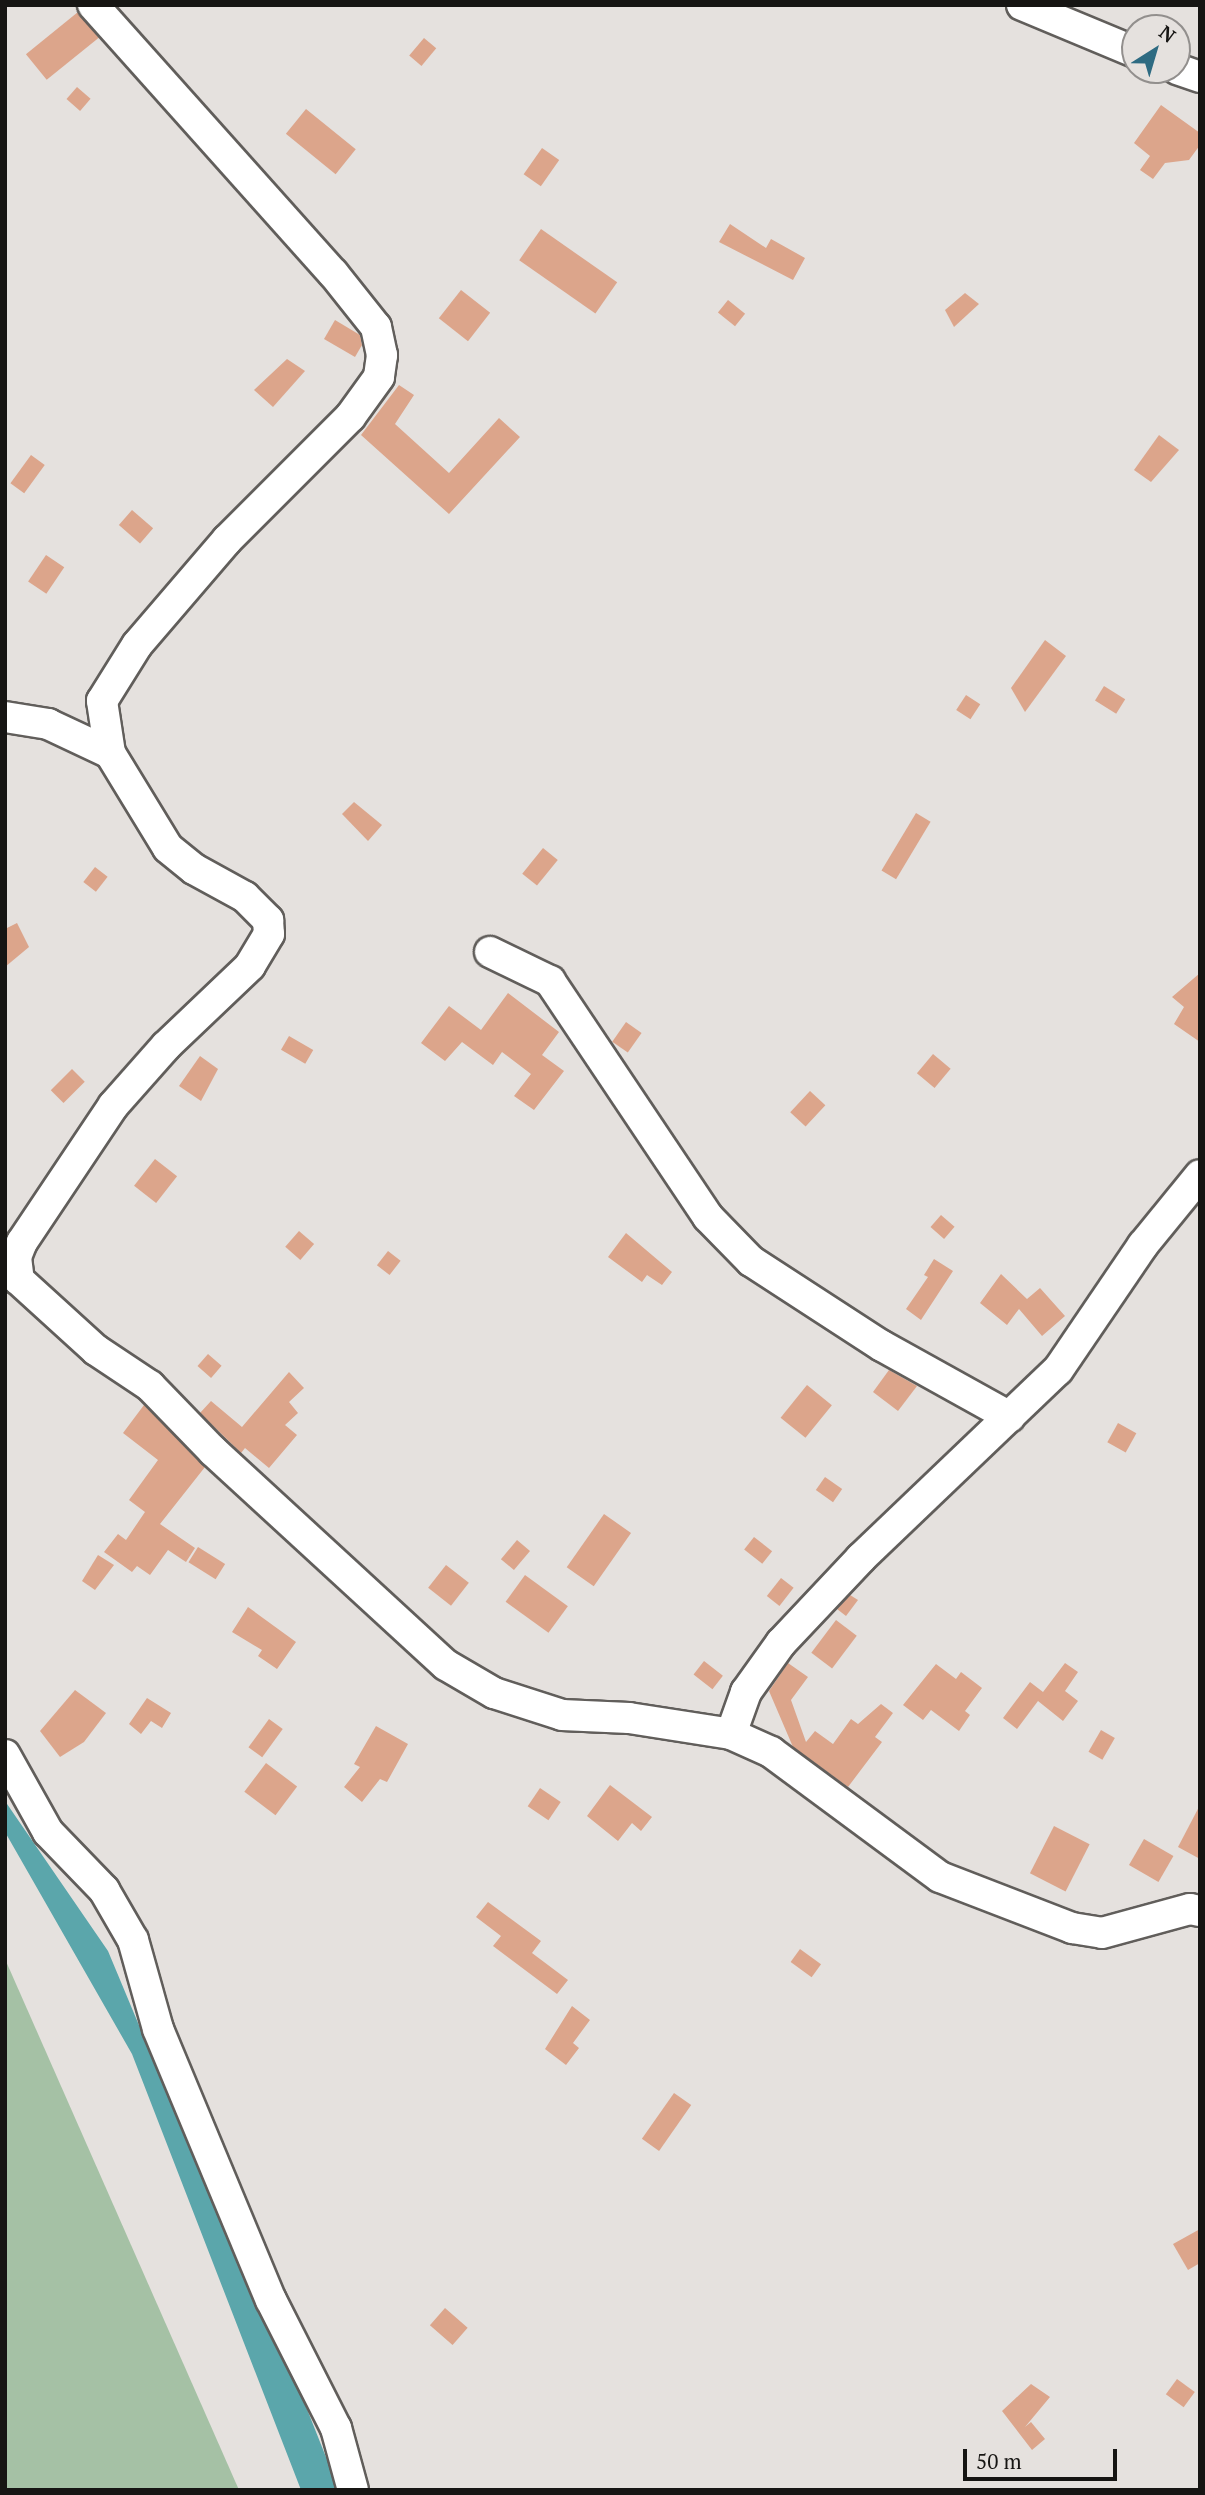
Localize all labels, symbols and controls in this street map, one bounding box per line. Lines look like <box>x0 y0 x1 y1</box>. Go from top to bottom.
north arrow <box>1121 14 1191 84</box>
text: N <box>1154 19 1181 48</box>
scale bar <box>967 2436 1121 2480</box>
text: 50 m <box>976 2447 1022 2475</box>

